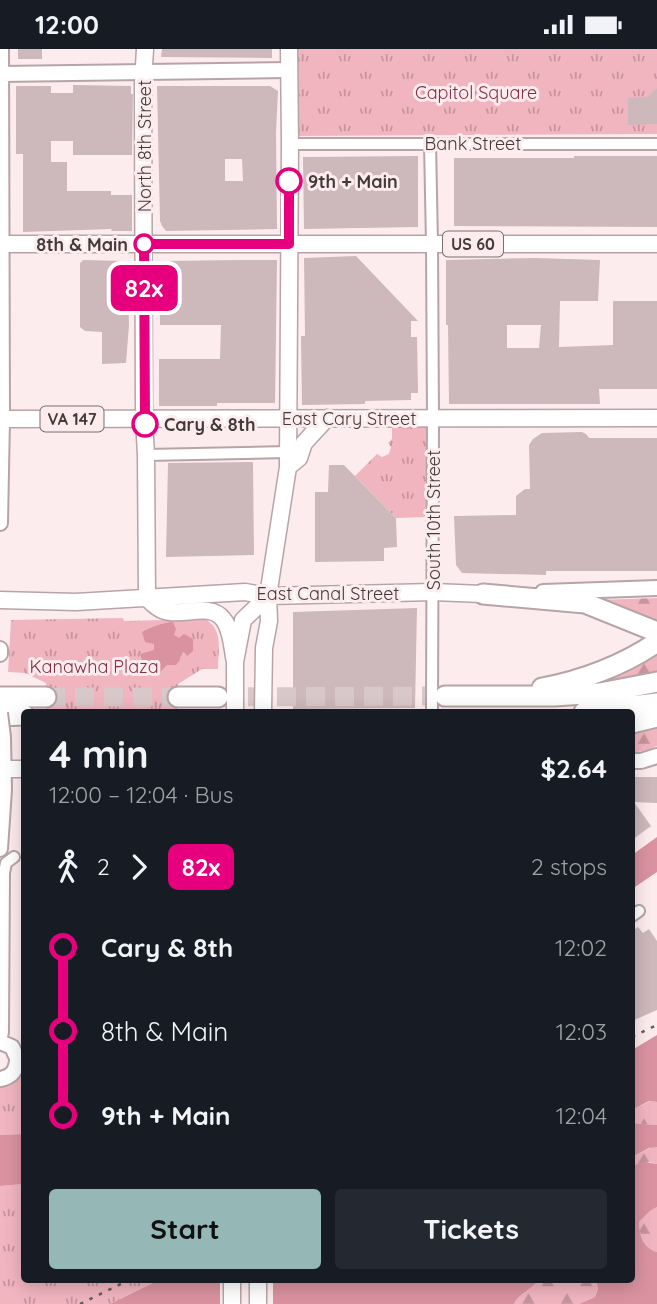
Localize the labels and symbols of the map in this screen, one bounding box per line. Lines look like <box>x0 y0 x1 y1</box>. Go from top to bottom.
street label: North 8th Street <box>133 80 156 212</box>
park label: Capitol Square <box>415 81 537 104</box>
street label: Bank Street <box>425 132 521 155</box>
marker: 9th + Main <box>276 168 302 194</box>
place label: 9th + Main <box>308 170 398 193</box>
road number: US 60 <box>443 231 503 257</box>
place label: 8th & Main <box>36 233 128 256</box>
marker: 8th & Main <box>134 234 154 254</box>
line badge: 82x <box>104 265 184 311</box>
road number: VA 147 <box>41 407 104 431</box>
street label: East Cary Street <box>282 407 416 430</box>
marker: Cary & 8th <box>132 411 158 437</box>
place label: Cary & 8th <box>164 413 256 436</box>
street label: South 10th Street <box>422 450 445 590</box>
street label: East Canal Street <box>257 582 399 605</box>
park label: Kanawha Plaza <box>29 655 159 678</box>

